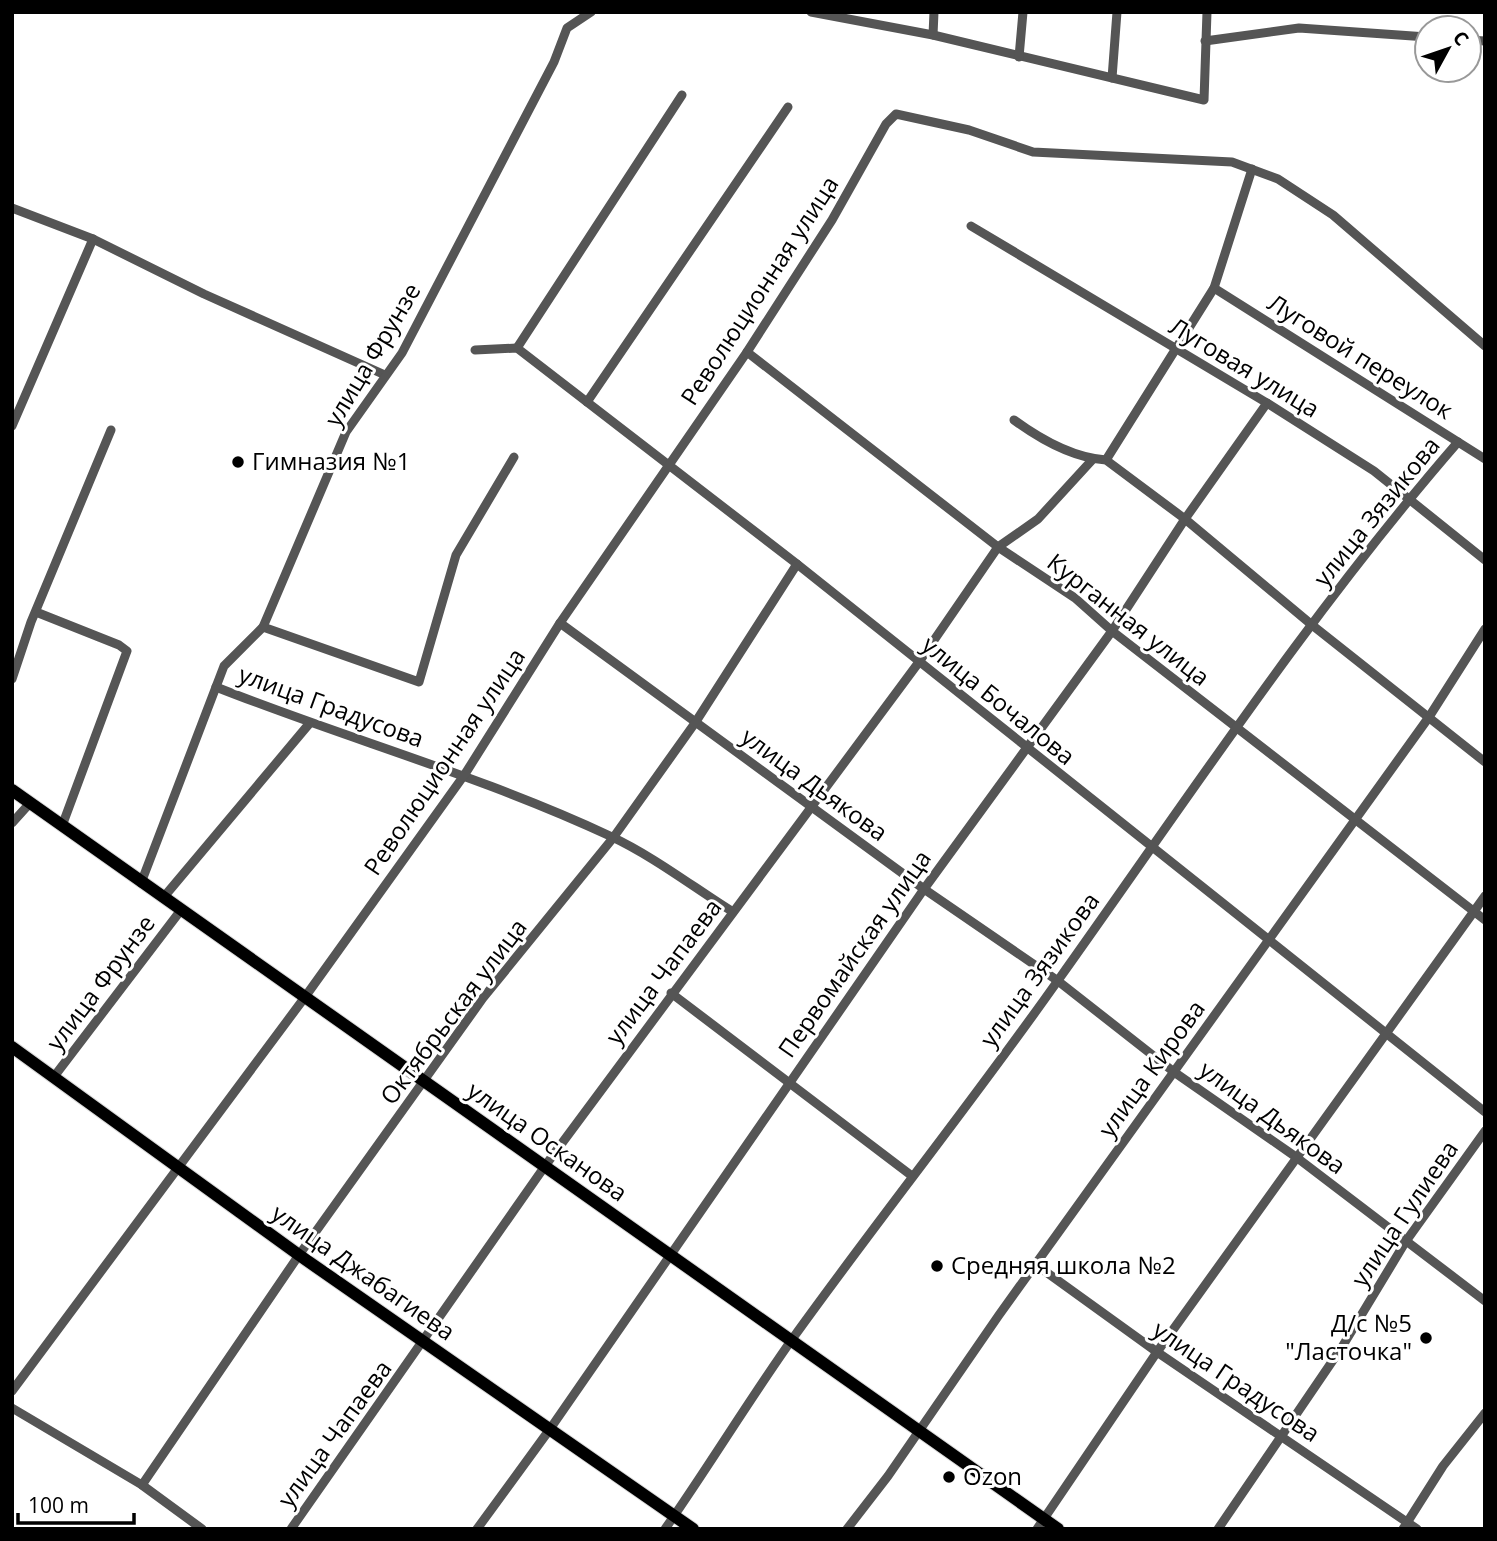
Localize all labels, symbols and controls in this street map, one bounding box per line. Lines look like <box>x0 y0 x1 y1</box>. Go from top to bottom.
north arrow <box>1413 14 1483 84</box>
text: С <box>1447 25 1475 51</box>
street label: Революционная улица <box>672 169 845 411</box>
street label: улица Фрунзе <box>316 276 428 432</box>
street label: Луговой переулок <box>1262 285 1460 426</box>
street label: Луговая улица <box>1164 309 1326 425</box>
street label: улица Зязикова <box>1305 429 1446 593</box>
place label: Гимназия №1 <box>252 444 410 477</box>
marker: Гимназия №1 <box>230 454 246 470</box>
street label: Курганная улица <box>1041 545 1217 693</box>
street label: улица Бочалова <box>916 628 1082 772</box>
street label: Революционная улица <box>355 641 532 881</box>
street label: улица Градусова <box>234 657 429 754</box>
street label: улица Дьякова <box>735 719 895 848</box>
street label: Первомайская улица <box>770 843 938 1063</box>
street label: улица Зязикова <box>971 885 1106 1053</box>
street label: улица Чапаева <box>597 892 728 1051</box>
street label: улица Фрунзе <box>38 908 162 1057</box>
street label: Октябрьская улица <box>372 911 534 1111</box>
street label: улица Кирова <box>1090 993 1212 1143</box>
street label: улица Дьякова <box>1193 1052 1353 1181</box>
street label: улица Осканова <box>461 1073 634 1208</box>
street label: улица Гулиева <box>1343 1134 1465 1293</box>
street label: улица Джабагиева <box>266 1196 462 1347</box>
place label: Средняя школа №2 <box>951 1248 1176 1281</box>
marker: Средняя школа №2 <box>929 1258 945 1274</box>
place label: Д/с №5 "Ласточка" <box>1285 1306 1412 1367</box>
street label: улица Градусова <box>1147 1313 1327 1449</box>
marker: Д/с №5 "Ласточка" <box>1418 1330 1434 1346</box>
street label: улица Чапаева <box>269 1353 398 1513</box>
place label: Ozon <box>963 1459 1022 1492</box>
marker: Ozon <box>941 1469 957 1485</box>
scale bar <box>18 1482 133 1526</box>
text: 100 m <box>28 1491 89 1519</box>

